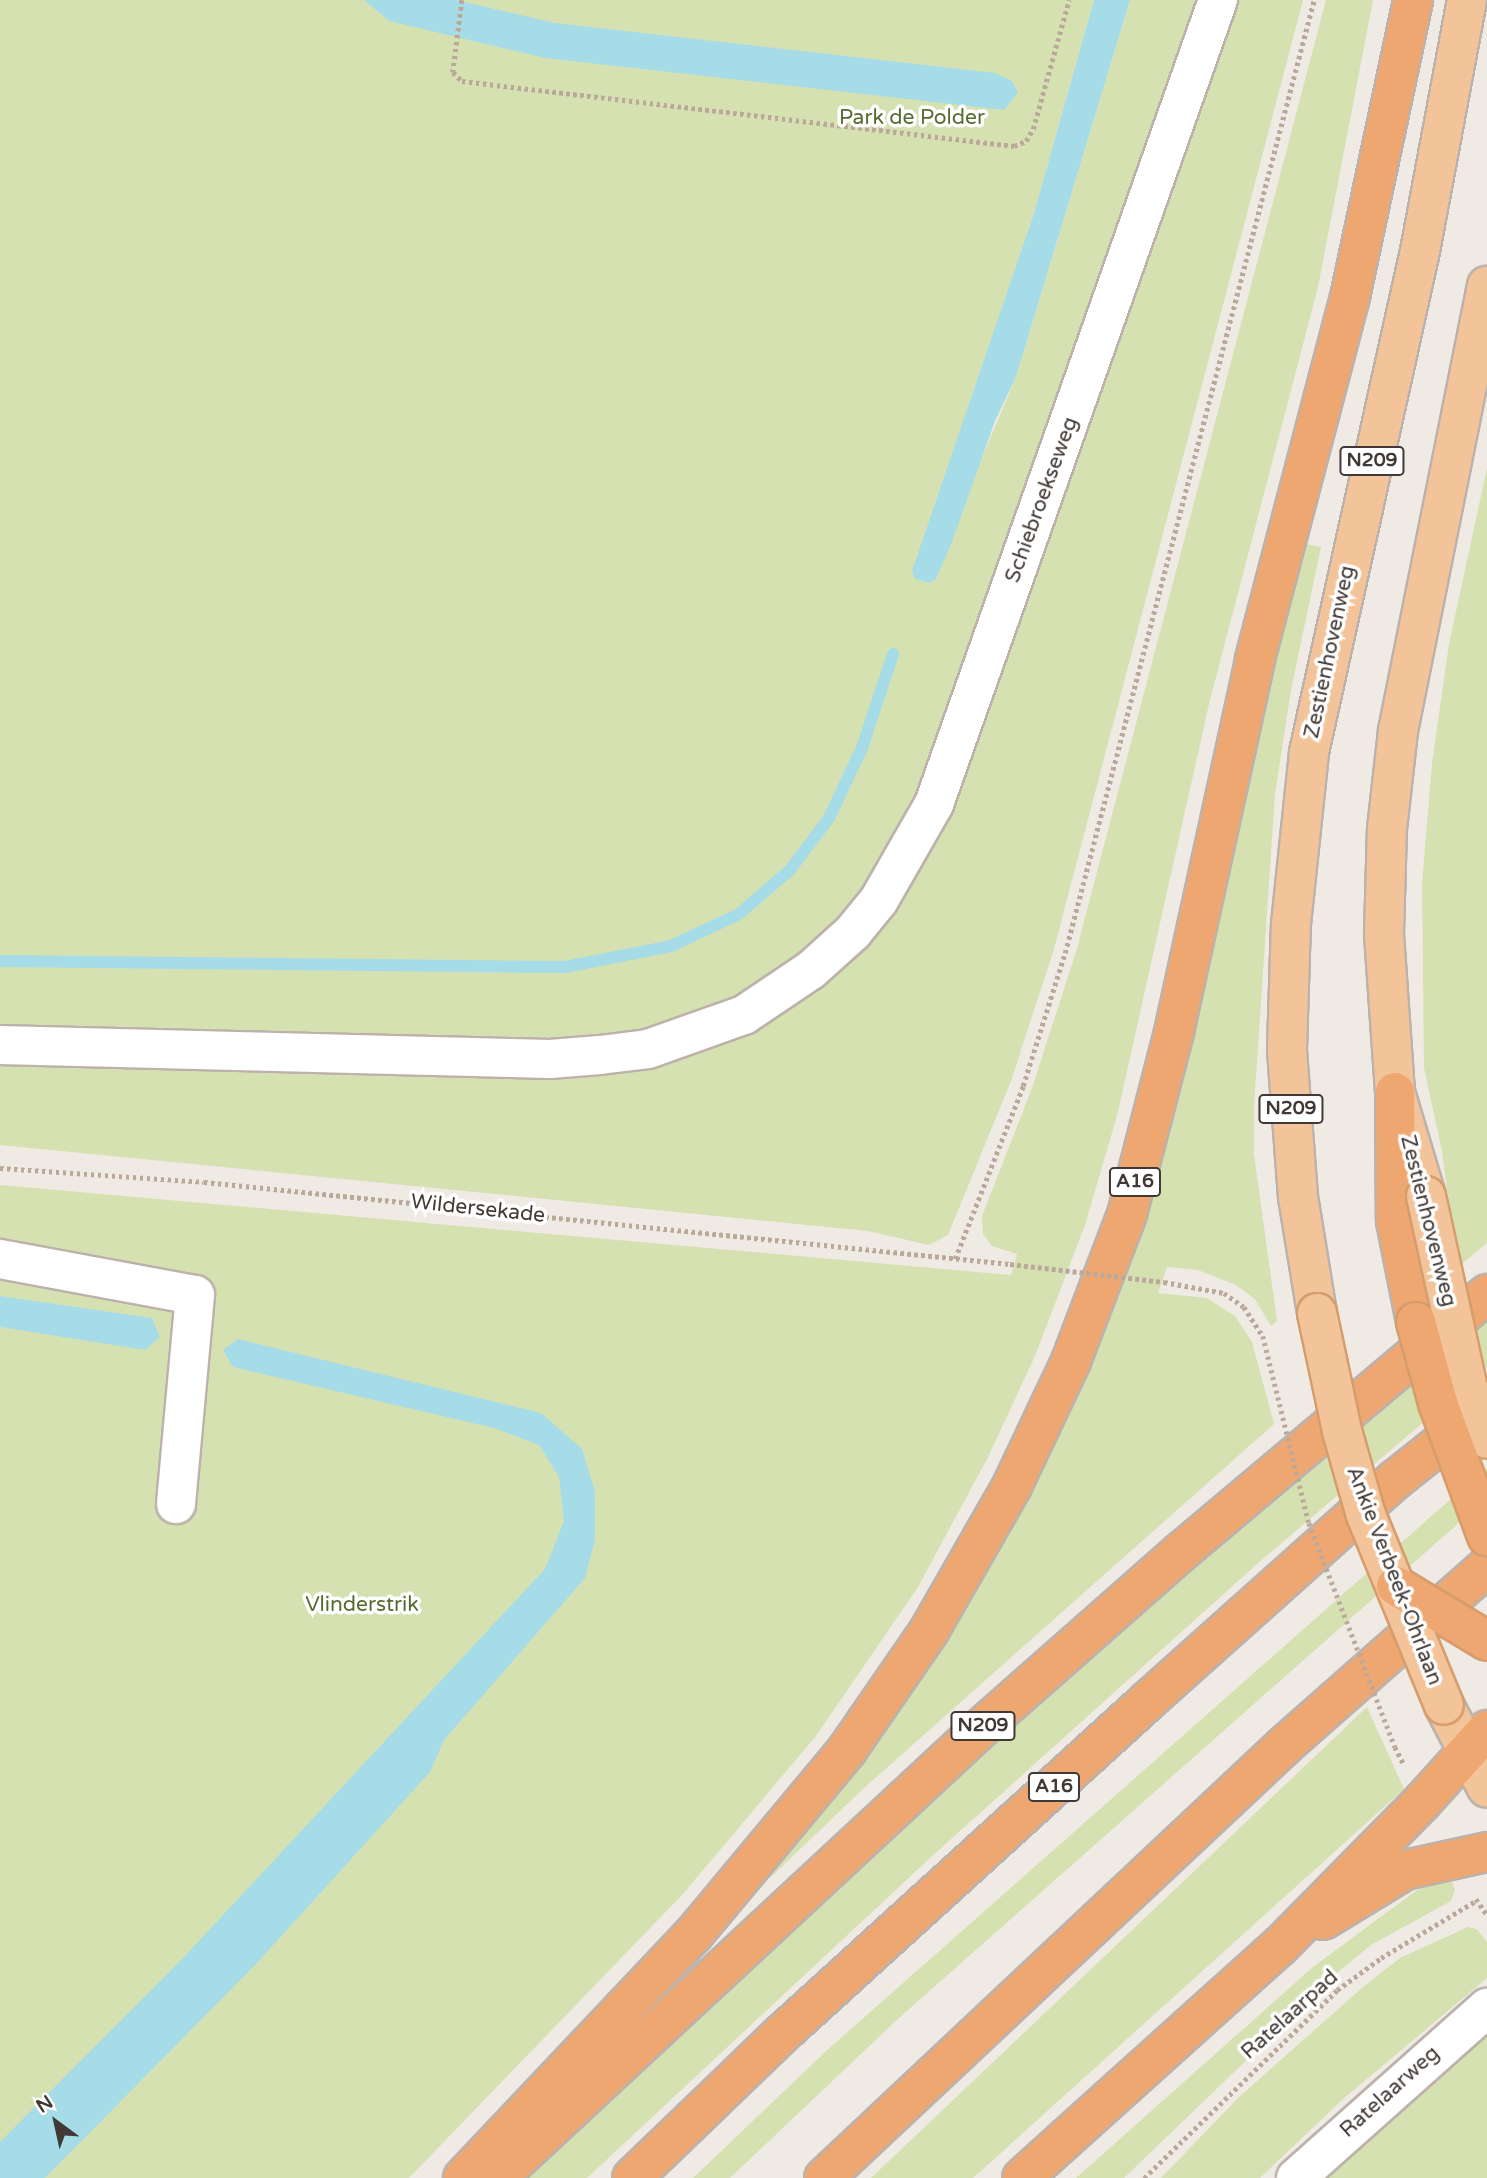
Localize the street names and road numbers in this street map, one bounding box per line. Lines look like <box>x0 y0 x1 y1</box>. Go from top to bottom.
street label: Schiebroekseweg <box>1000 414 1084 586</box>
road number: N209 <box>1339 446 1405 476</box>
street label: Zestienhovenweg <box>1299 563 1361 741</box>
road number: N209 <box>1258 1093 1324 1124</box>
street label: Zestienhovenweg <box>1395 1133 1461 1309</box>
road number: A16 <box>1109 1166 1161 1198</box>
street label: Wildersekade <box>410 1189 546 1229</box>
street label: Ankie Verbeek-Ohrlaan <box>1341 1463 1447 1689</box>
road number: N209 <box>950 1710 1016 1742</box>
road number: A16 <box>1028 1772 1080 1802</box>
street label: Ratelaarpad <box>1236 1965 1344 2065</box>
street label: Ratelaarweg <box>1335 2041 1445 2143</box>

